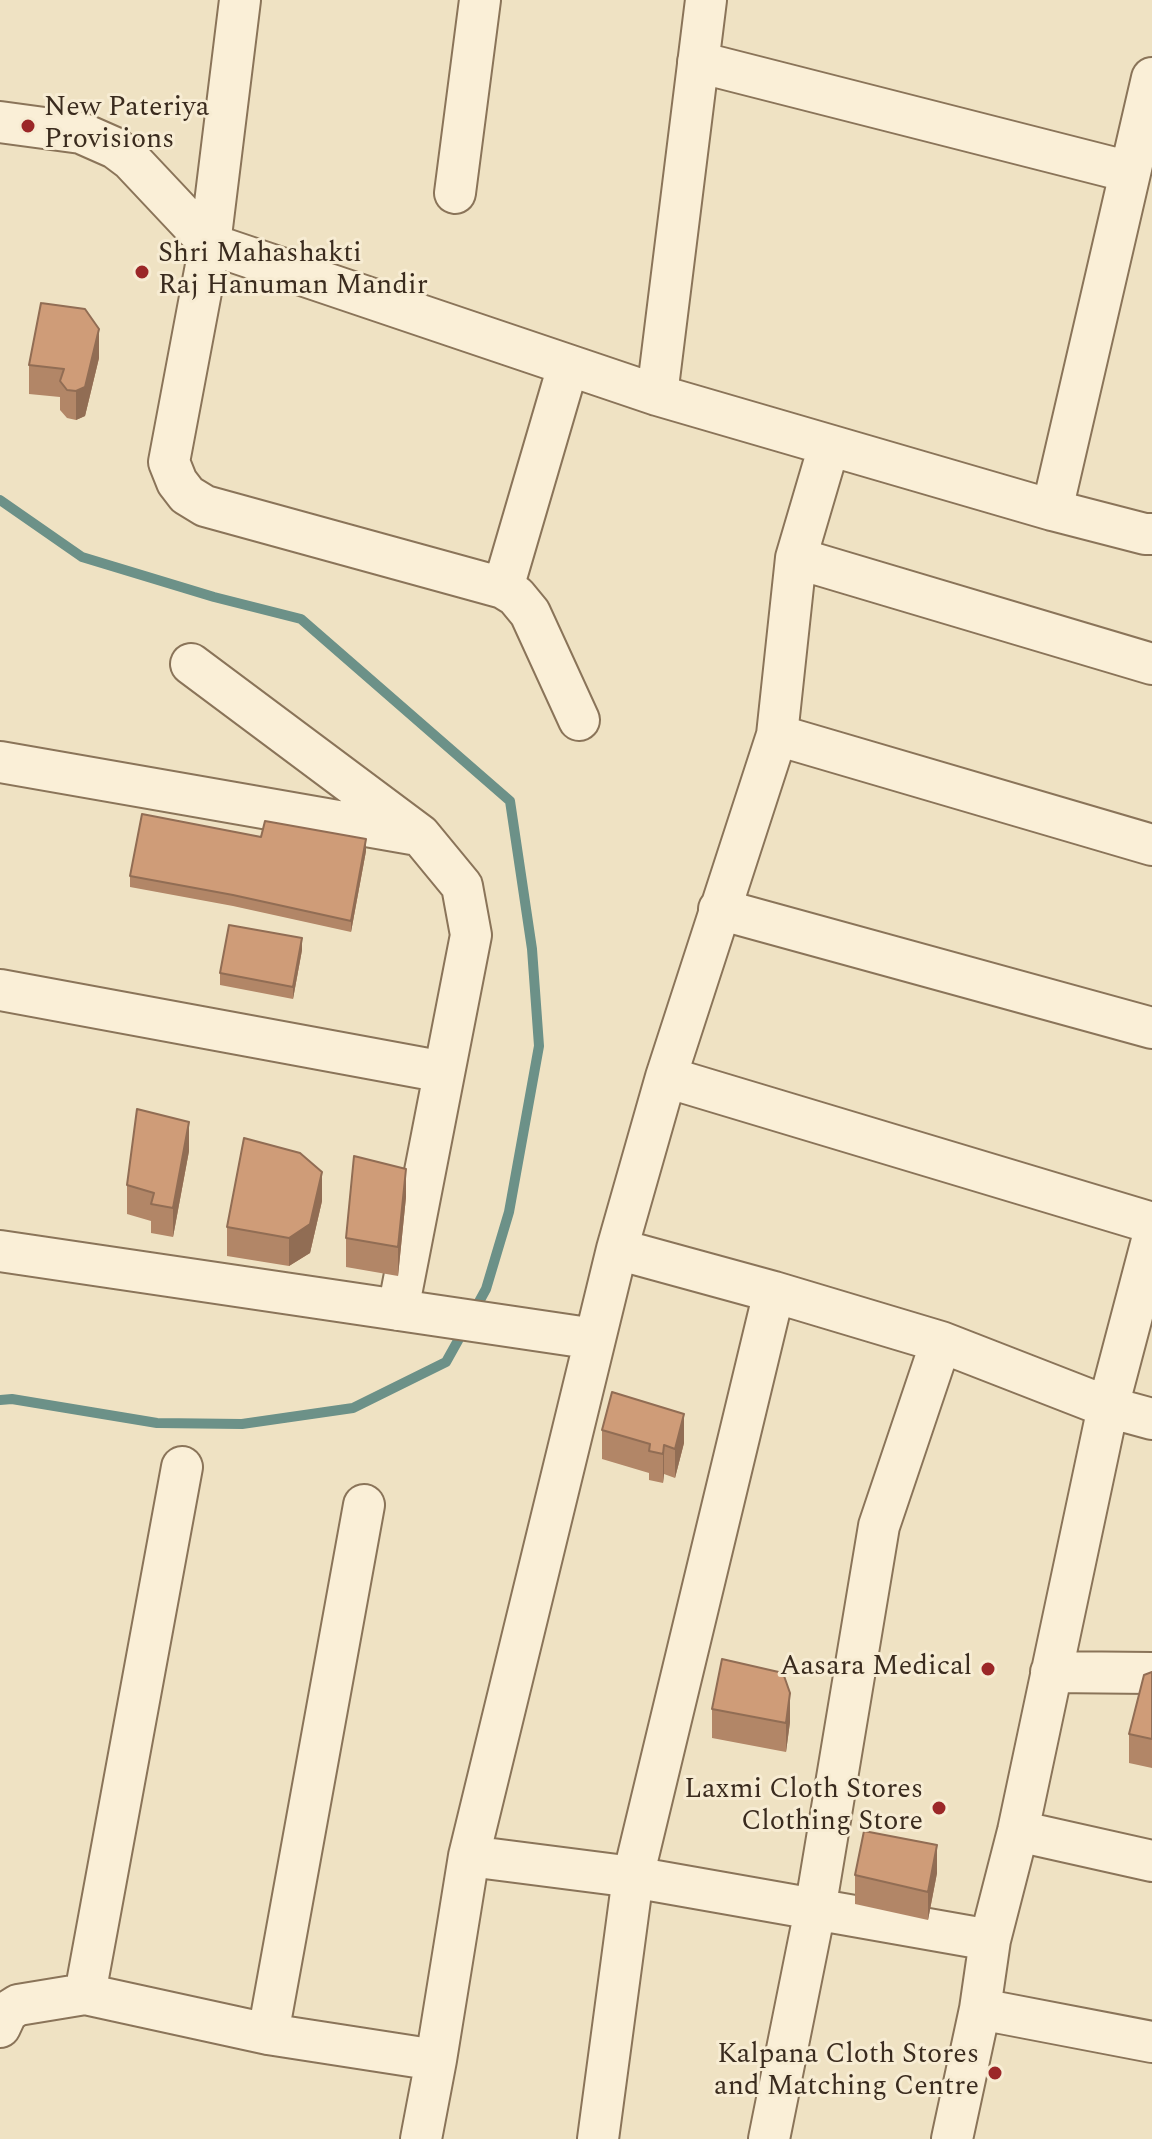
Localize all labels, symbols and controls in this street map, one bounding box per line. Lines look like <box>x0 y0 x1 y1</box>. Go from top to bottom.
place label: New Pateriya Provisions <box>44 93 209 159</box>
marker: New Pateriya Provisions <box>19 117 37 135</box>
place label: Shri Mahashakti Raj Hanuman Mandir <box>158 239 428 305</box>
marker: Shri Mahashakti Raj Hanuman Mandir <box>133 263 151 281</box>
place label: Aasara Medical <box>780 1652 972 1686</box>
marker: Aasara Medical <box>979 1660 997 1678</box>
place label: Laxmi Cloth Stores Clothing Store <box>684 1775 923 1841</box>
marker: Laxmi Cloth Stores Clothing Store <box>930 1799 948 1817</box>
place label: Kalpana Cloth Stores and Matching Centre <box>714 2040 979 2106</box>
marker: Kalpana Cloth Stores and Matching Centre <box>986 2064 1004 2082</box>

